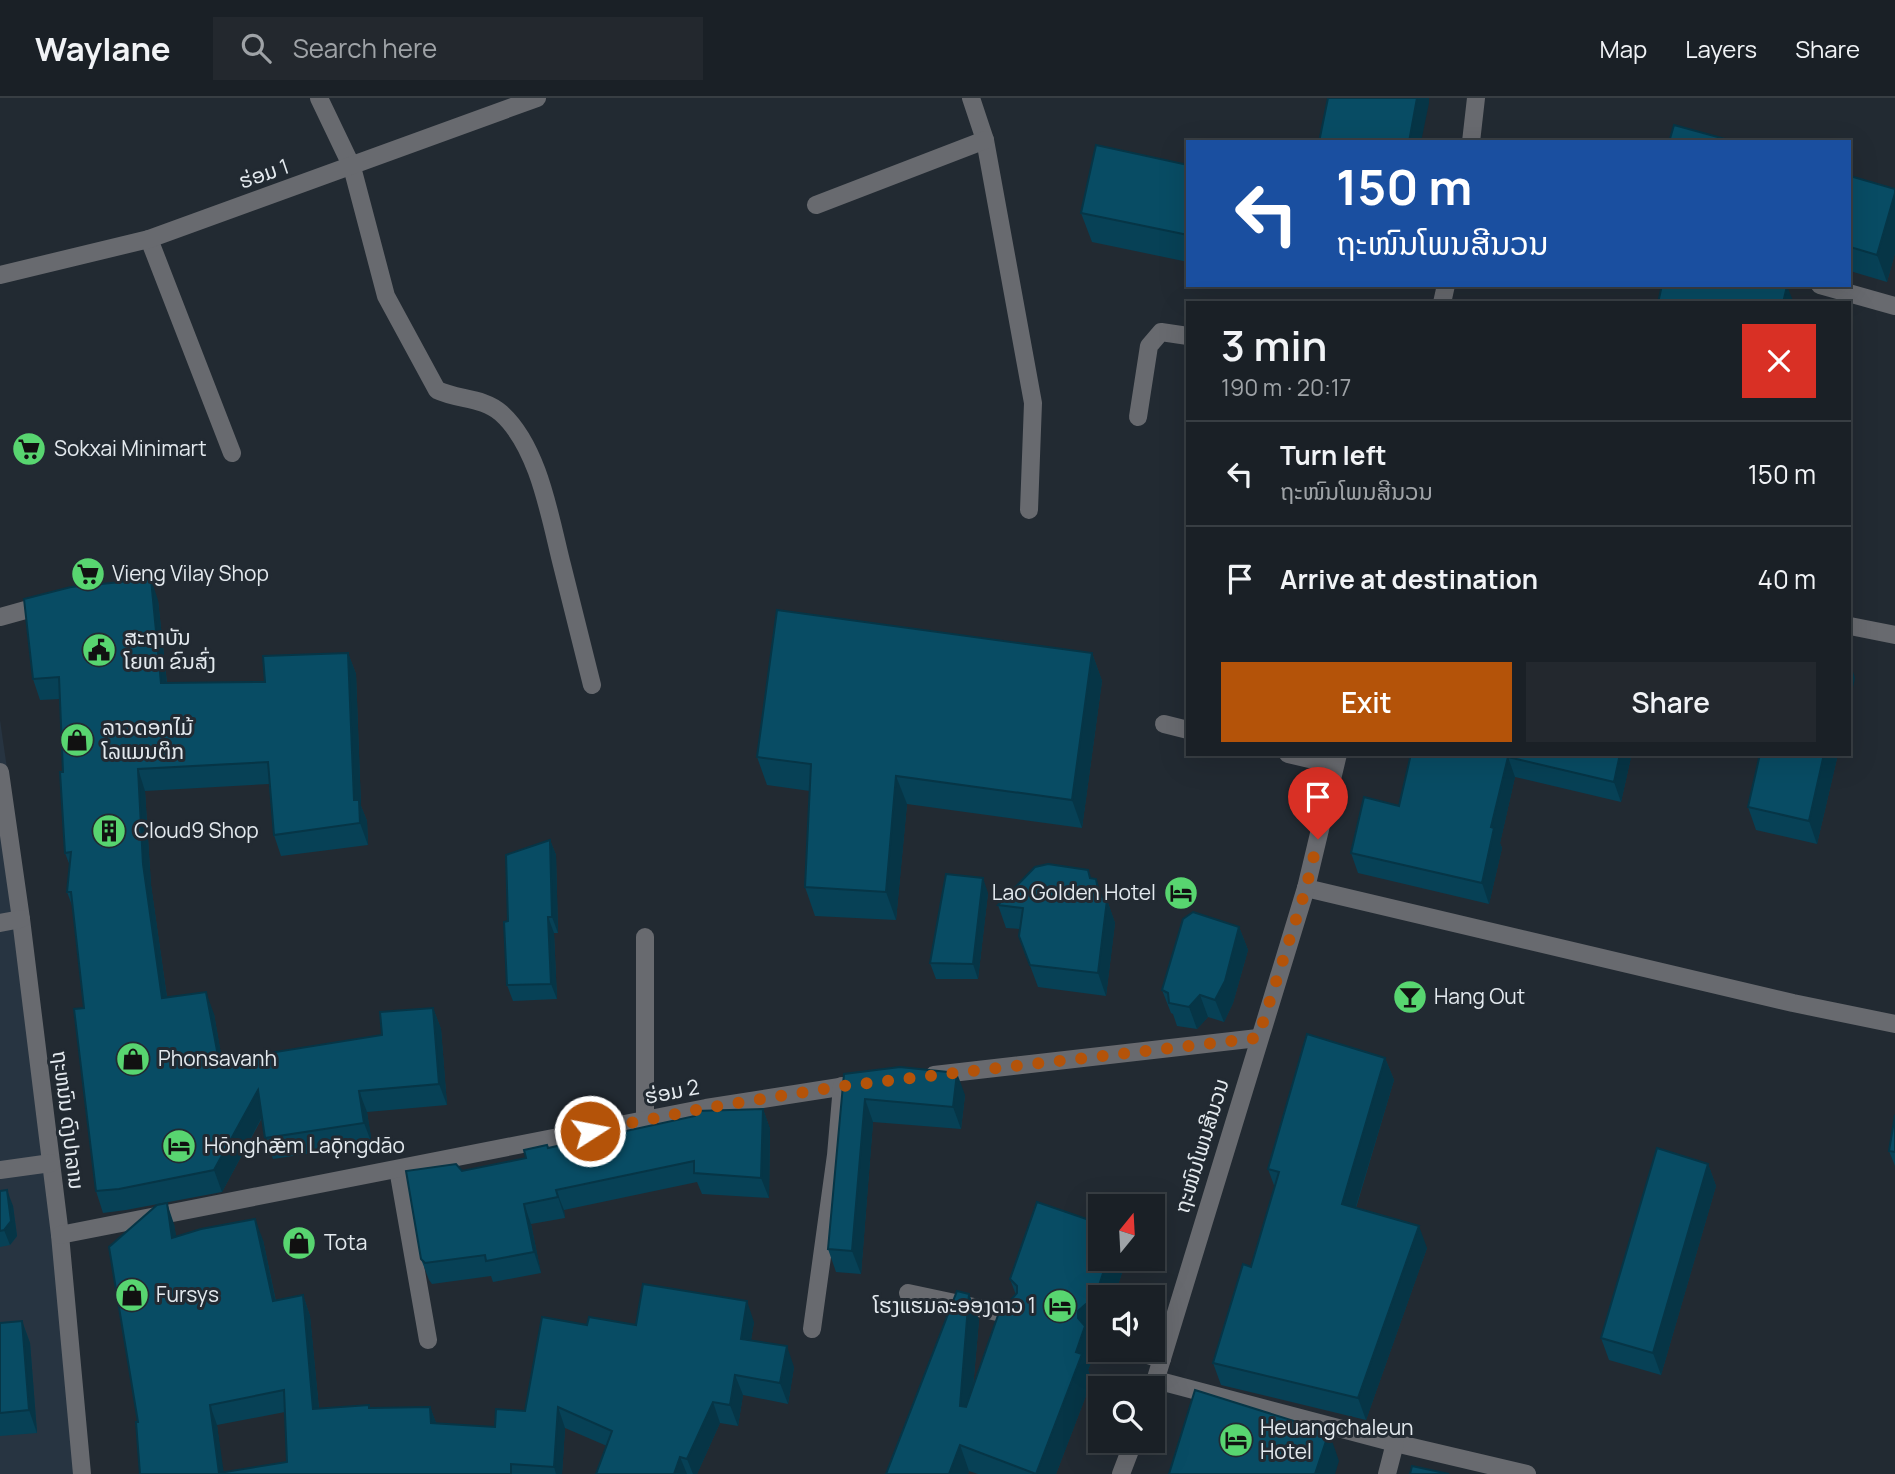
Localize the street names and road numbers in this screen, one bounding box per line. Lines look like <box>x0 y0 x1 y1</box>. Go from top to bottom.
street label: ຮ່ອມ 1 <box>235 151 292 195</box>
street label: ຖະຫນົນ ດົງປາລານ <box>47 1049 91 1191</box>
street label: ຮ່ອມ 2 <box>642 1072 701 1110</box>
street label: ຖະໜົນໂພນສີນວນ <box>1167 1075 1235 1217</box>

